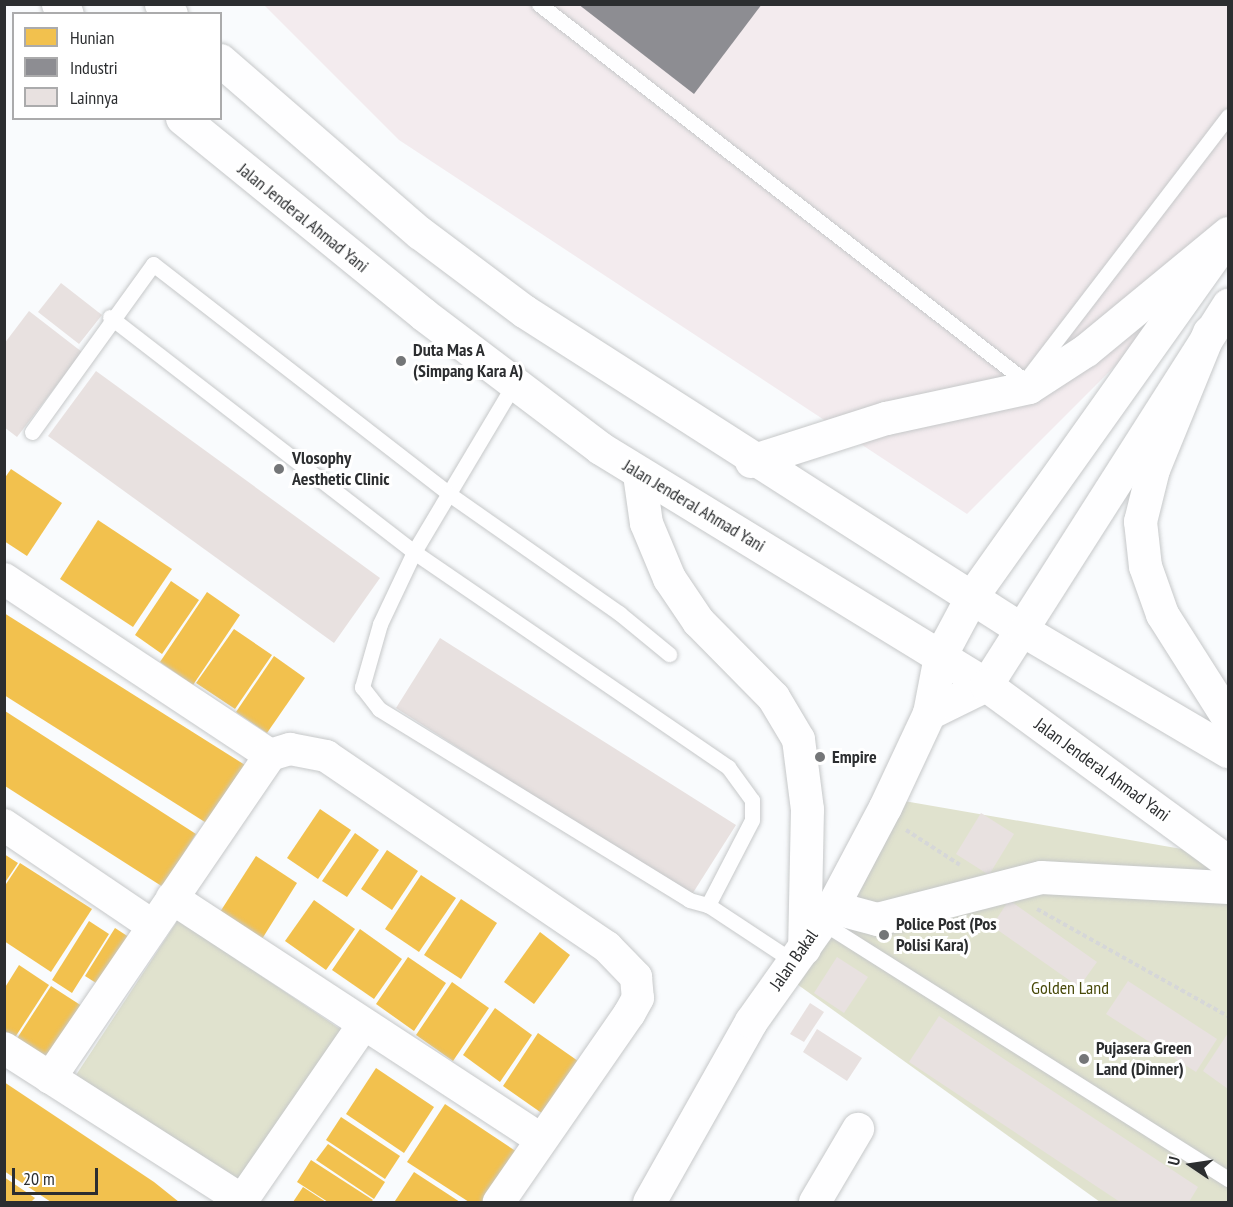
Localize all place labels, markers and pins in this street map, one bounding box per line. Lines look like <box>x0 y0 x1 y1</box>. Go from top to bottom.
place label: Duta Mas A (Simpang Kara A) <box>413 340 524 382</box>
marker: Duta Mas A (Simpang Kara A) <box>394 354 408 368</box>
place label: Vlosophy Aesthetic Clinic <box>292 448 390 490</box>
marker: Vlosophy Aesthetic Clinic <box>270 460 288 478</box>
place label: Empire <box>832 746 877 768</box>
marker: Empire <box>813 750 827 764</box>
place label: Police Post (Pos Polisi Kara) <box>896 914 997 956</box>
marker: Police Post (Pos Polisi Kara) <box>877 928 891 942</box>
place label: Pujasera Green Land (Dinner) <box>1096 1038 1192 1080</box>
marker: Pujasera Green Land (Dinner) <box>1077 1052 1091 1066</box>

